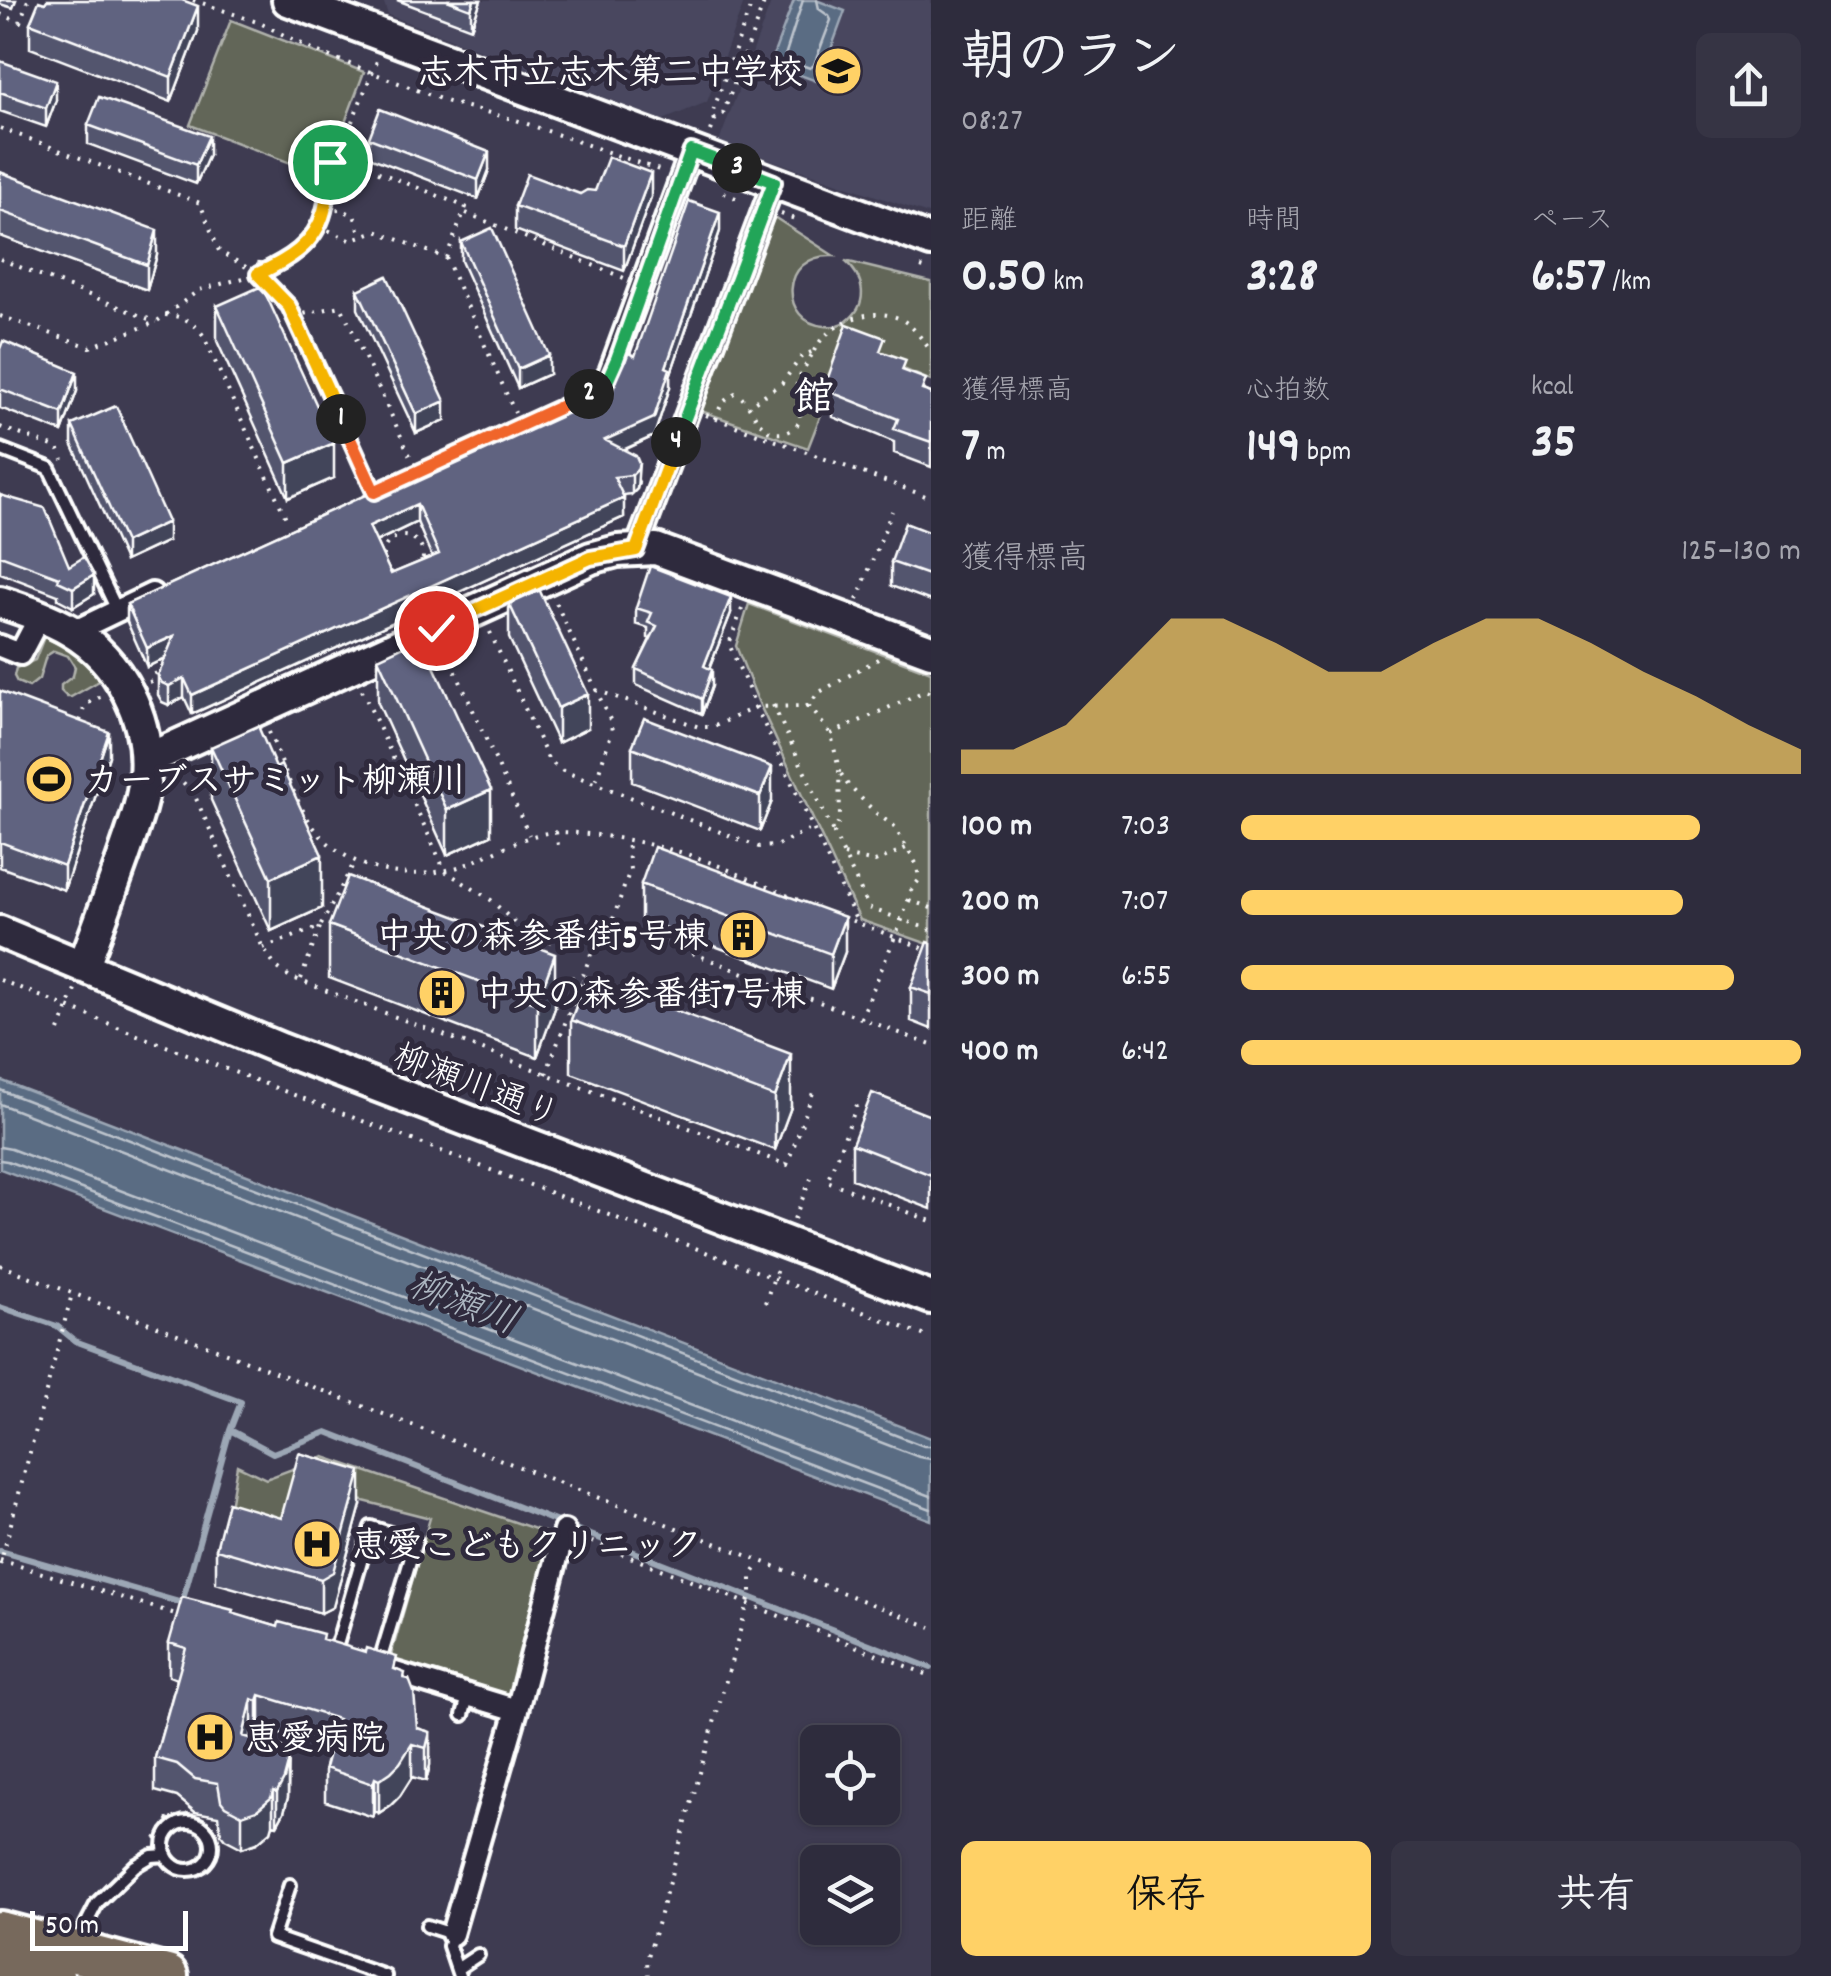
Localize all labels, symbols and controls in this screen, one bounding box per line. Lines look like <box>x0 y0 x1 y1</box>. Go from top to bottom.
text: 朝のラン <box>961 23 1181 102</box>
button: share <box>1696 33 1801 138</box>
school or university icon: 志木市立志木第二中学校 <box>812 45 864 97</box>
place label: 志木市立志木第二中学校 <box>418 51 803 101</box>
text: 08:27 <box>961 100 1023 146</box>
pin <box>288 120 373 205</box>
icon: arrive <box>303 135 358 190</box>
pin: 3 <box>712 143 762 193</box>
text: 3 <box>731 148 743 188</box>
text: 距離 <box>961 203 1017 243</box>
text: 時間 <box>1246 203 1302 243</box>
text: ペース <box>1531 203 1613 243</box>
text: 0.50 <box>961 243 1047 315</box>
text: 3:28 <box>1246 243 1318 315</box>
text: 6:57 <box>1531 243 1606 315</box>
text: km <box>1047 264 1084 304</box>
text: /km <box>1606 264 1651 304</box>
pin: 2 <box>564 369 614 419</box>
text: kcal <box>1531 369 1574 409</box>
district label: 館 <box>794 373 834 430</box>
text: 獲得標高 <box>961 373 1073 413</box>
text: 心拍数 <box>1246 373 1330 413</box>
text: 2 <box>583 374 595 414</box>
pin: 1 <box>316 394 366 444</box>
text: 1 <box>338 399 344 439</box>
text: 35 <box>1531 409 1576 481</box>
text: 7 <box>961 413 980 485</box>
text: 149 <box>1246 413 1301 485</box>
pin: 4 <box>651 417 701 467</box>
text: 4 <box>670 422 682 462</box>
text: m <box>980 434 1006 474</box>
text: bpm <box>1301 434 1351 474</box>
text: 125–130 m <box>1681 530 1801 576</box>
text: 獲得標高 <box>961 538 1089 584</box>
pin <box>394 586 479 671</box>
icon: check <box>409 601 464 656</box>
sports icon: カーブスサミット柳瀬川 <box>23 753 75 805</box>
place label: カーブスサミット柳瀬川 <box>84 759 467 809</box>
text: 100 m <box>961 805 1032 851</box>
text: 7:03 <box>1121 805 1170 851</box>
text: 200 m <box>961 880 1039 926</box>
text: 7:07 <box>1121 880 1168 926</box>
building icon: 中央の森参番街5号棟 <box>717 909 769 961</box>
place label: 中央の森参番街5号棟 <box>377 915 709 965</box>
text: 300 m <box>961 955 1039 1001</box>
text: 6:55 <box>1121 955 1172 1001</box>
building icon: 中央の森参番街7号棟 <box>416 967 468 1019</box>
place label: 中央の森参番街7号棟 <box>477 973 806 1023</box>
text: 400 m <box>961 1030 1038 1076</box>
text: 6:42 <box>1121 1030 1169 1076</box>
street label: 柳瀬川通り <box>385 1034 566 1143</box>
water label: 柳瀬川 <box>399 1260 525 1352</box>
hospital icon: 恵愛こどもクリニック <box>291 1518 343 1570</box>
place label: 恵愛こどもクリニック <box>352 1524 702 1574</box>
hospital icon: 恵愛病院 <box>184 1711 236 1763</box>
place label: 恵愛病院 <box>245 1717 385 1767</box>
map controls <box>800 1725 900 1945</box>
button: locate <box>800 1725 900 1825</box>
button: 保存 <box>961 1841 1371 1956</box>
button: 共有 <box>1391 1841 1801 1956</box>
button: layers <box>800 1845 900 1945</box>
scale bar <box>30 1906 188 1950</box>
text: 50 m <box>45 1908 99 1948</box>

